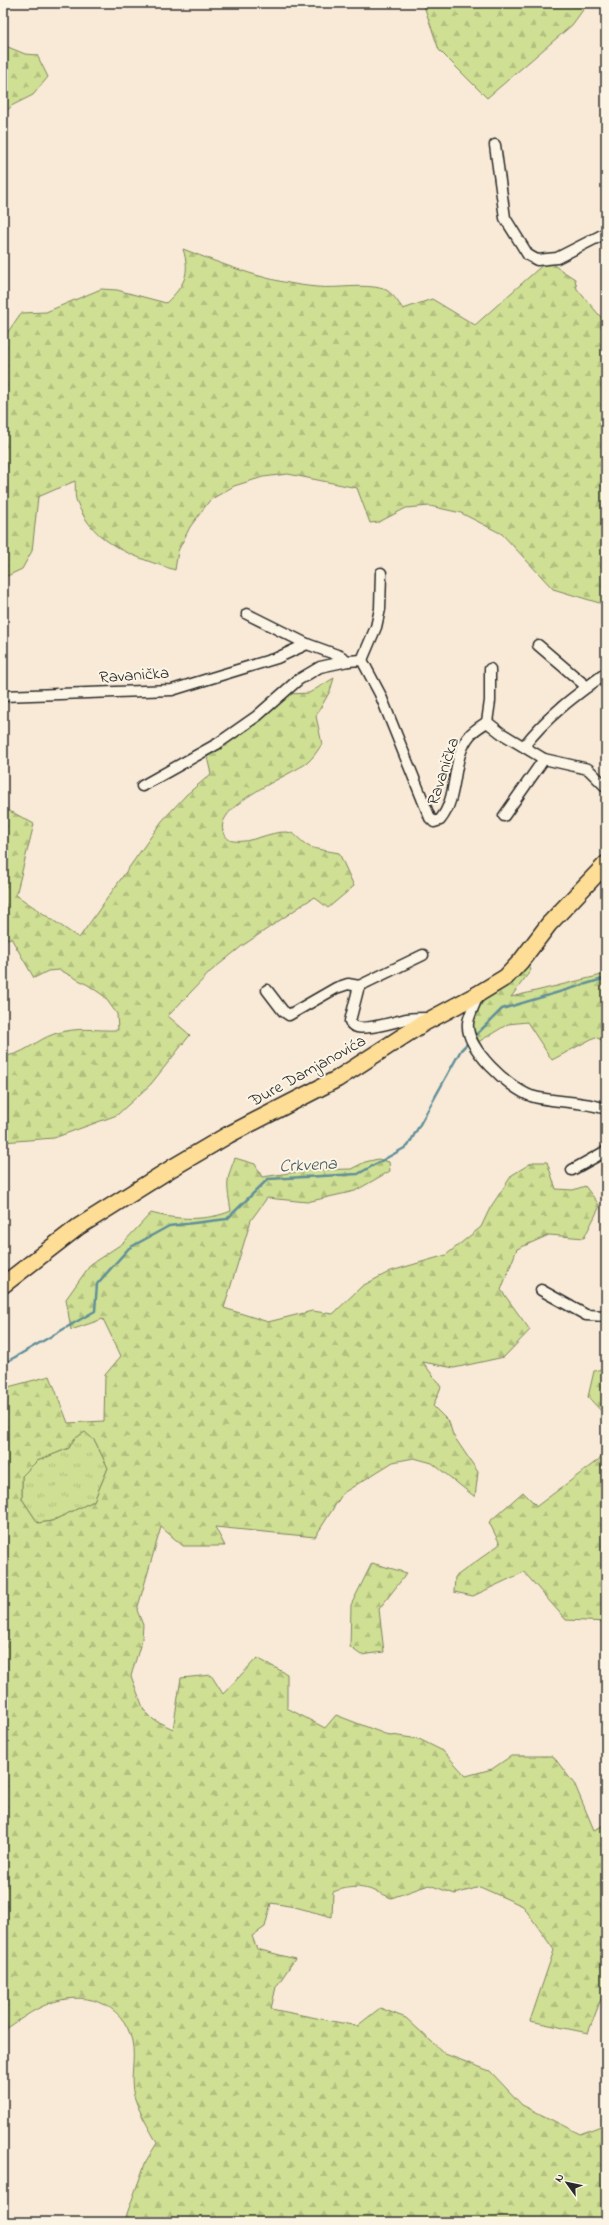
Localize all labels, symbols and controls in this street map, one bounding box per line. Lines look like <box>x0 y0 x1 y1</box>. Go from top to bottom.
street label: Ravanička <box>98 661 170 690</box>
street label: Ravanička <box>421 734 466 809</box>
street label: Đure Damjanovića <box>244 1029 371 1114</box>
water label: Crkvena <box>279 1151 338 1180</box>
north arrow <box>547 2163 587 2203</box>
text: N <box>551 2171 568 2186</box>

